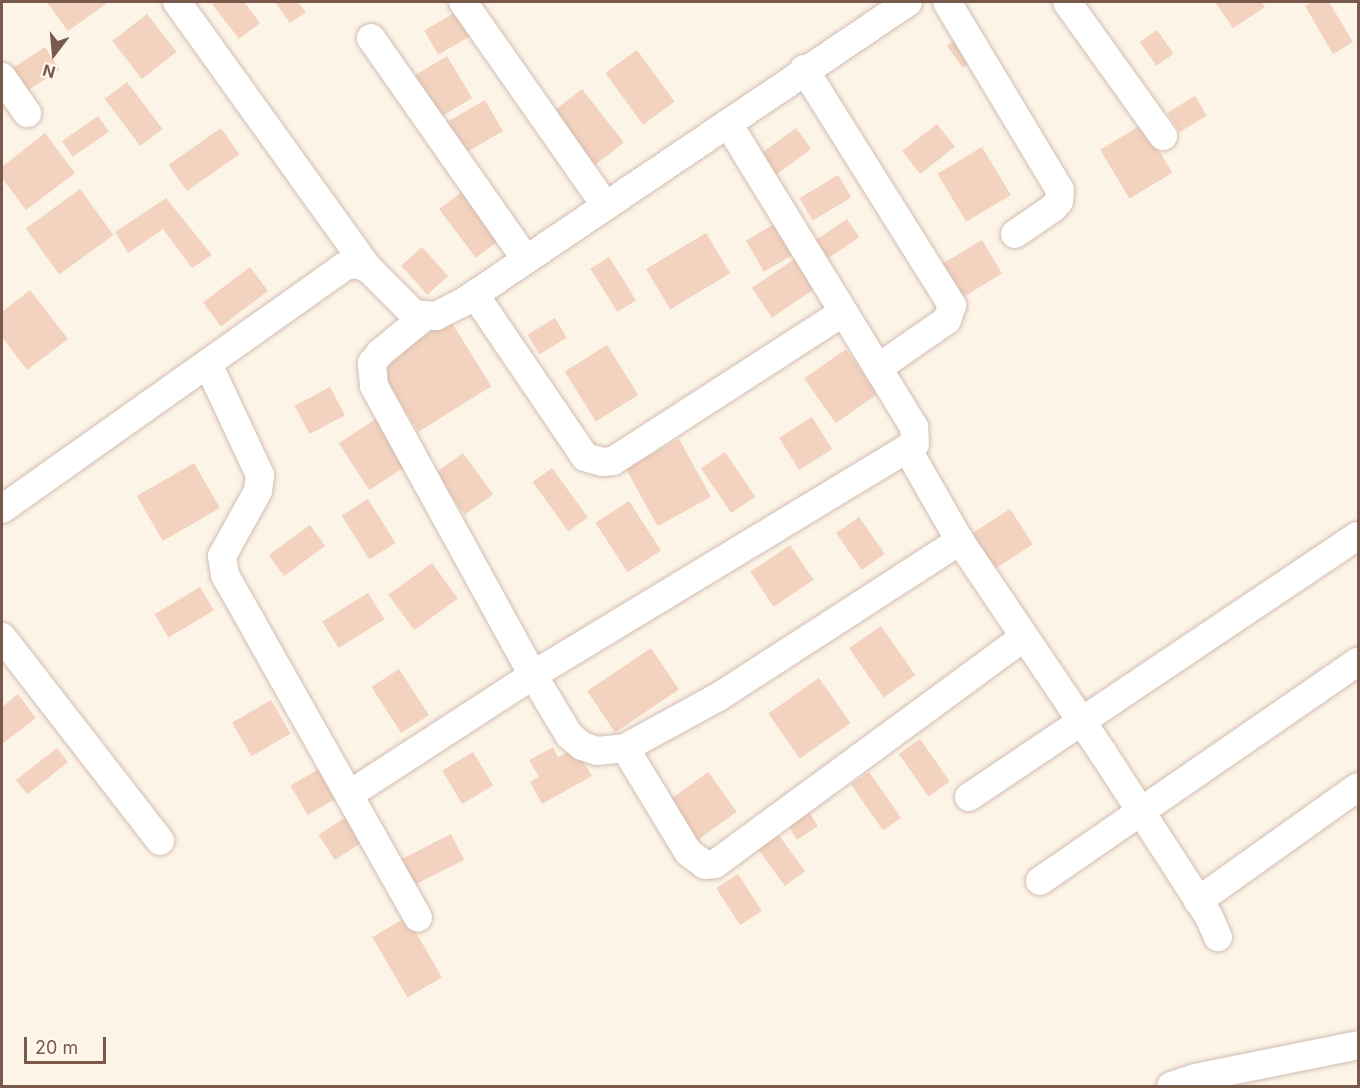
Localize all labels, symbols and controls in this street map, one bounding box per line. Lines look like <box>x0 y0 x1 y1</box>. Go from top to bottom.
north arrow <box>24 24 84 84</box>
text: N <box>40 60 58 83</box>
scale bar <box>27 1025 110 1063</box>
text: 20 m <box>35 1037 78 1058</box>

